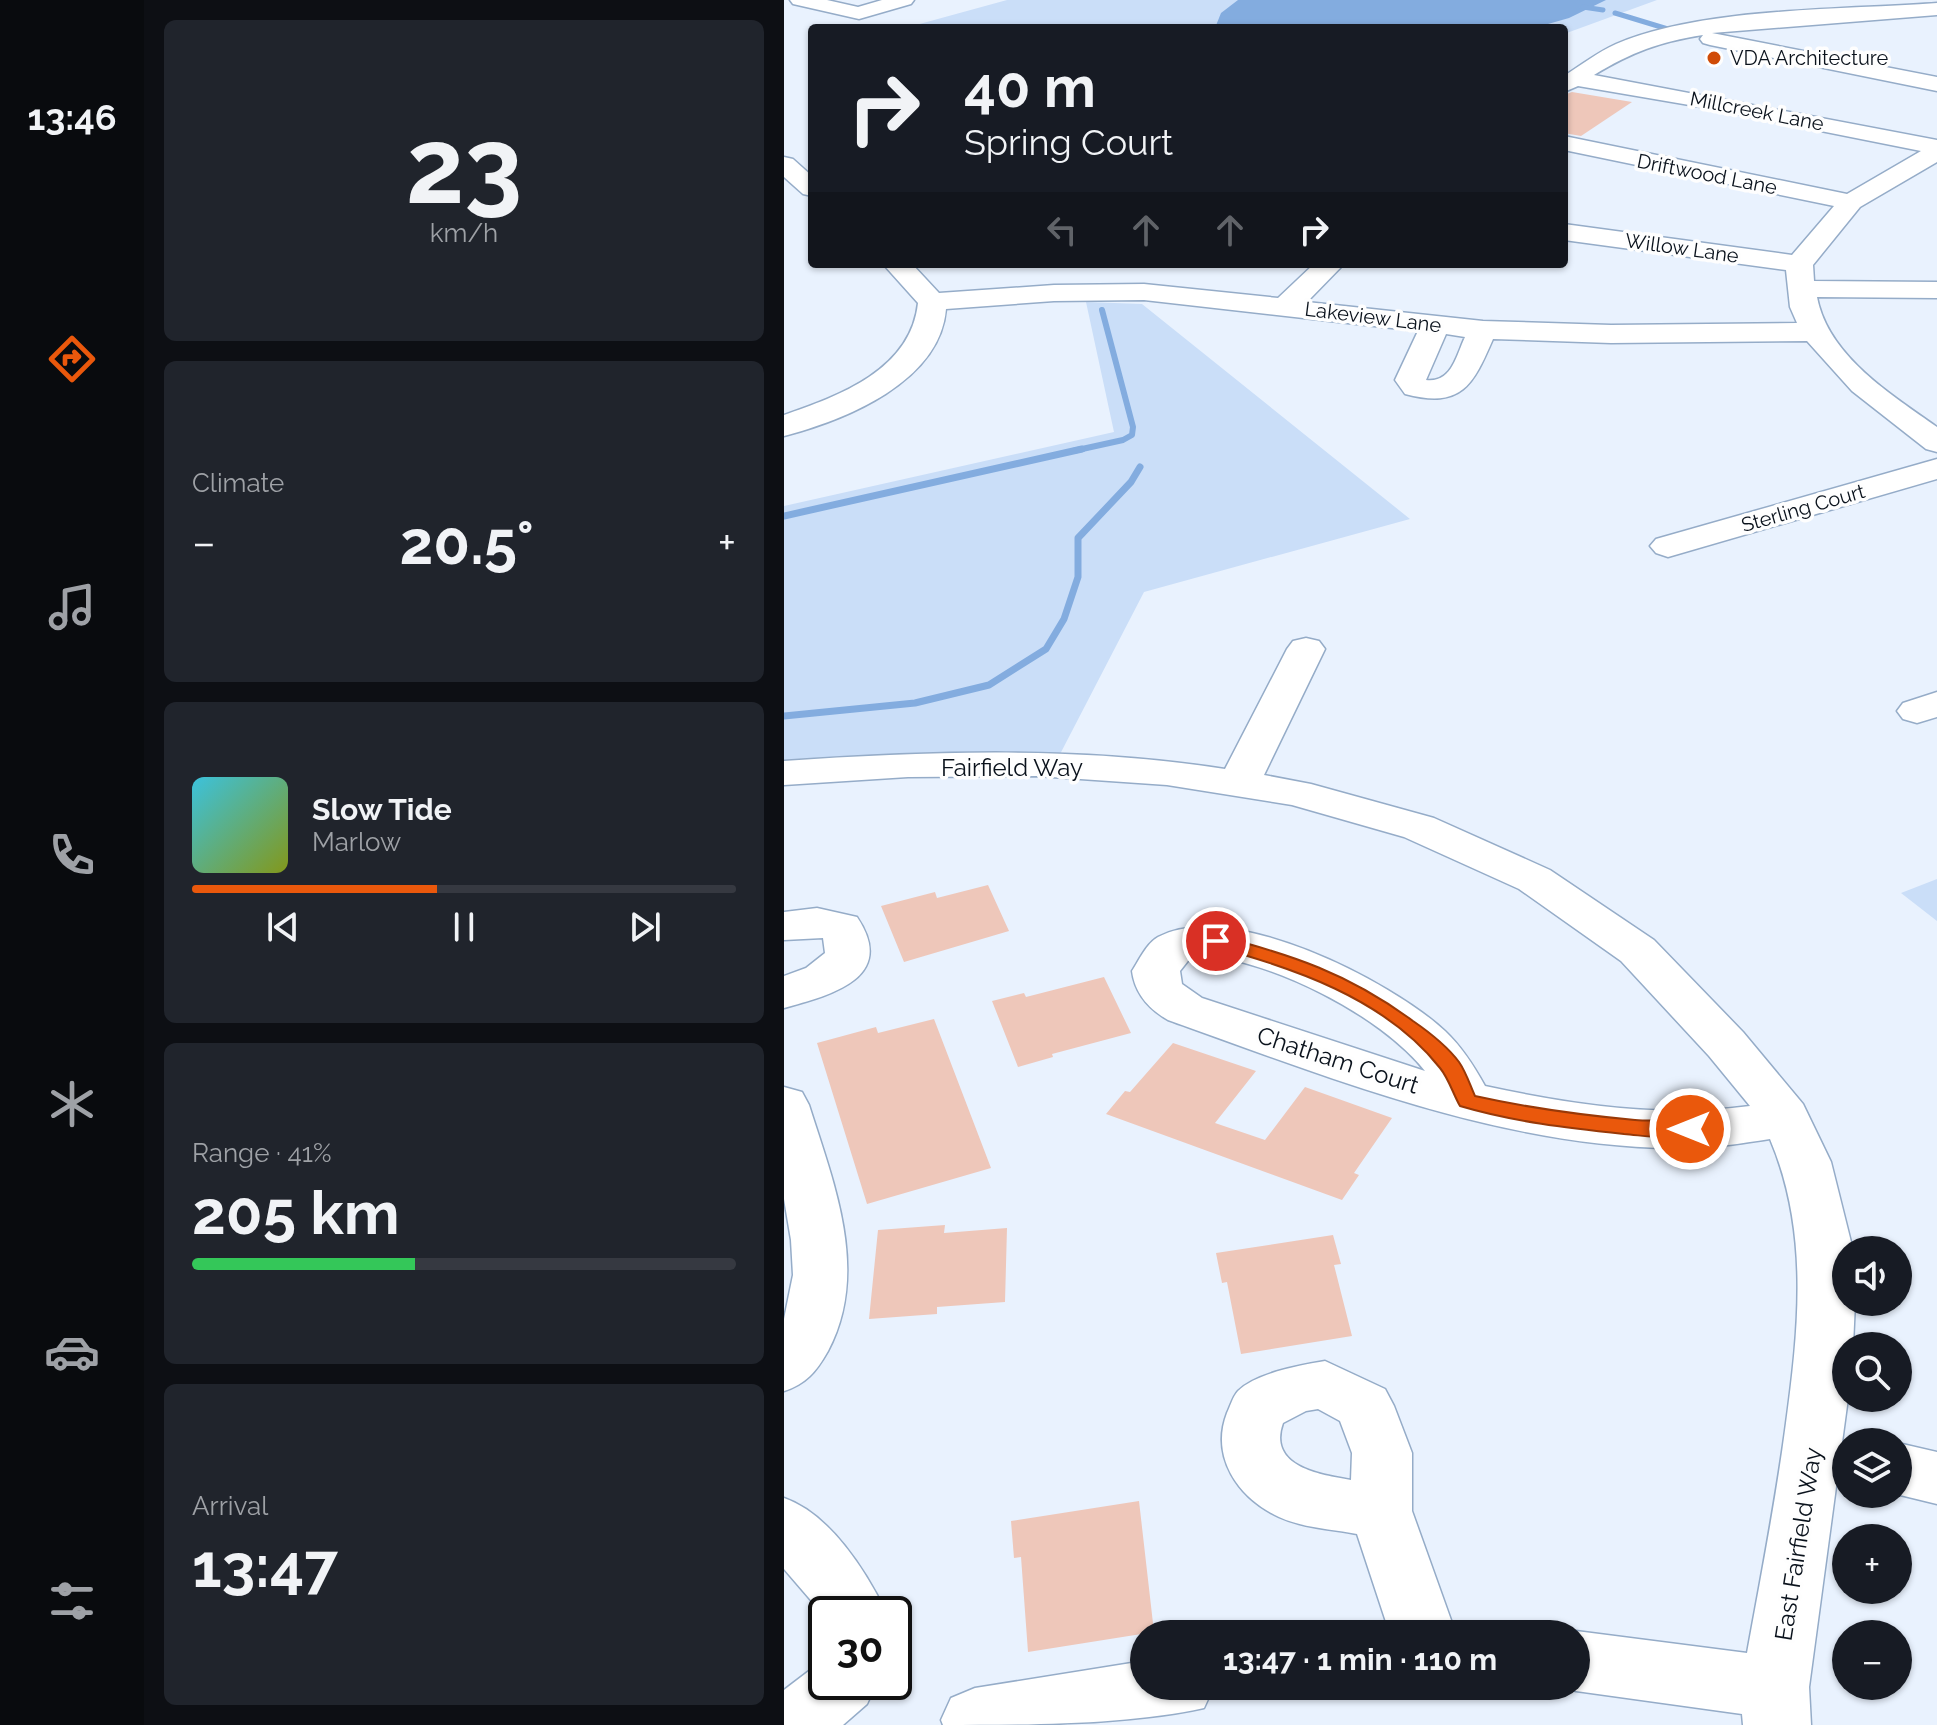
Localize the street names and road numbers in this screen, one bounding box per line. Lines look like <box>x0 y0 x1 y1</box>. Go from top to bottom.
street label: Millcreek Lane <box>1688 86 1826 136</box>
street label: Driftwood Lane <box>1635 149 1779 199</box>
street label: Willow Lane <box>1624 228 1741 268</box>
street label: Lakeview Lane <box>1303 297 1443 337</box>
street label: Sterling Court <box>1738 479 1868 537</box>
street label: Fairfield Way <box>941 753 1083 782</box>
street label: Chatham Court <box>1254 1020 1422 1100</box>
street label: East Fairfield Way <box>1768 1445 1828 1643</box>

